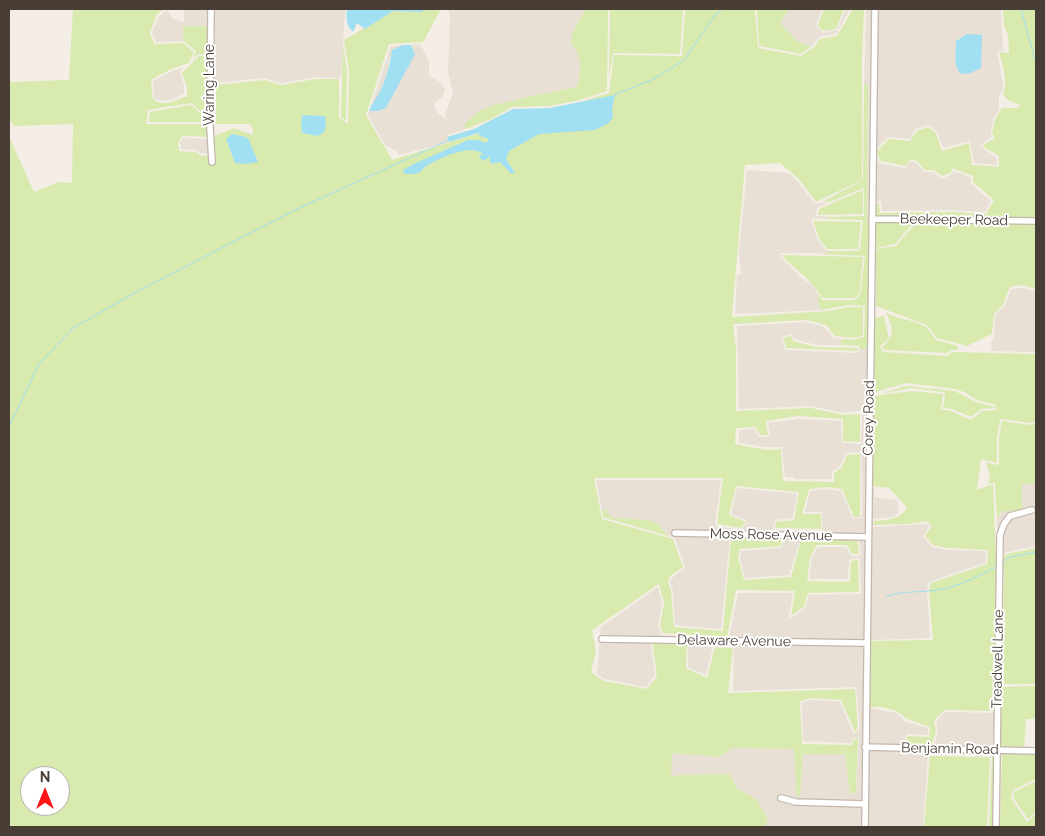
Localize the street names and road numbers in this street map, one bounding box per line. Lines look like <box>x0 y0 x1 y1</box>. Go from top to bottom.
street label: Waring Lane <box>202 44 218 126</box>
street label: Beekeeper Road <box>900 211 1008 229</box>
street label: Corey Road <box>860 380 878 456</box>
street label: Moss Rose Avenue <box>710 526 832 544</box>
street label: Treadwell Lane <box>989 609 1007 709</box>
street label: Delaware Avenue <box>677 632 791 650</box>
street label: Benjamin Road <box>901 740 999 758</box>

